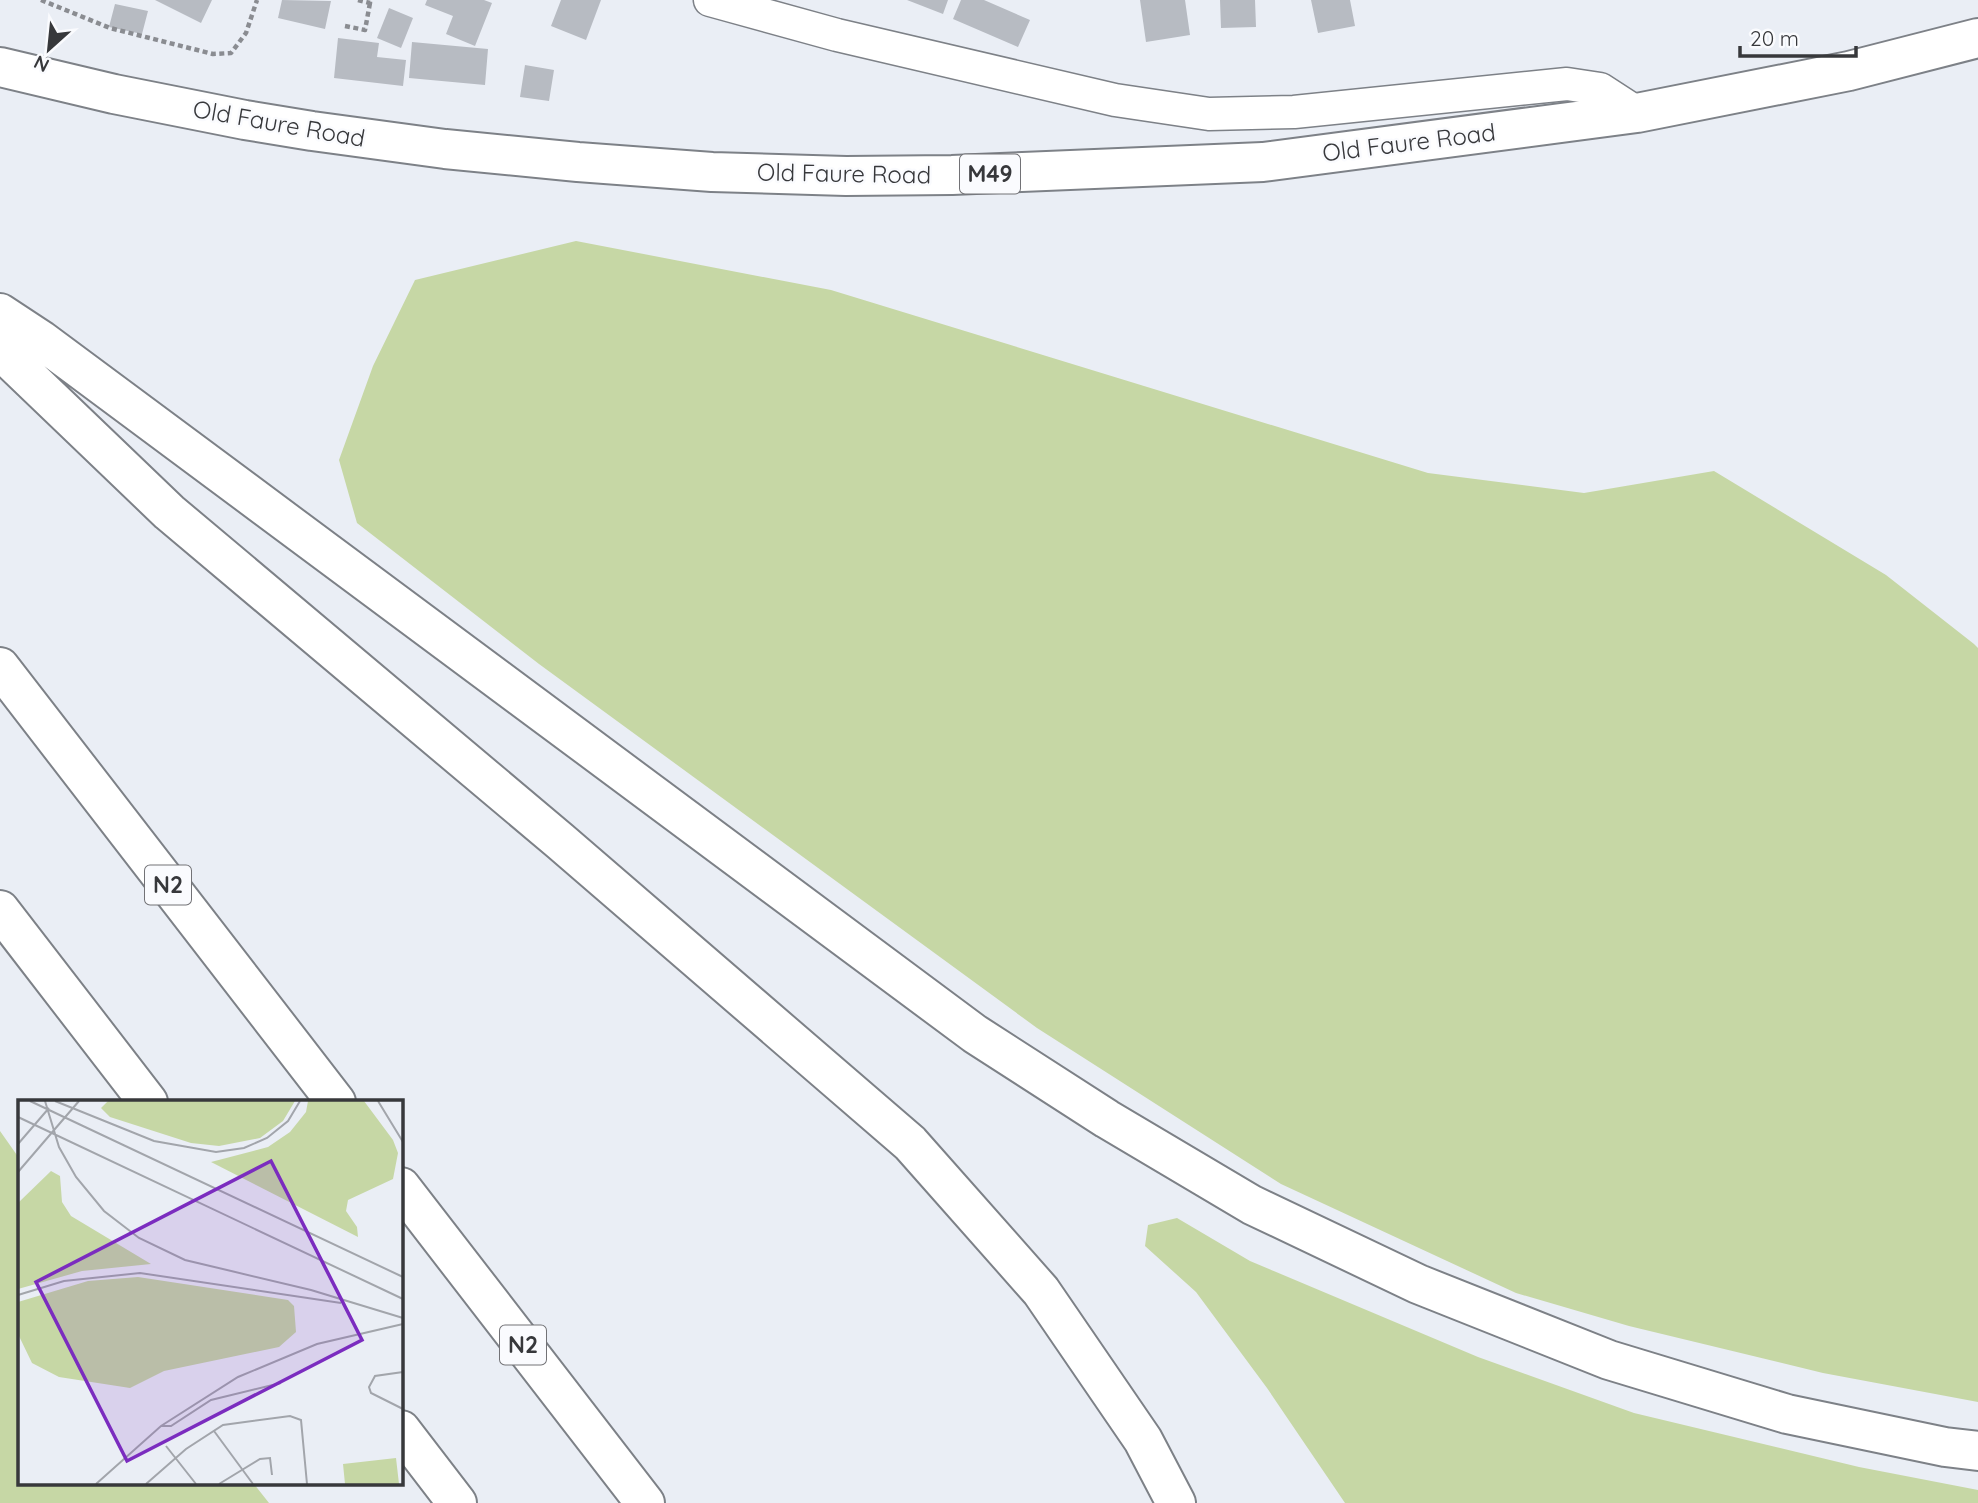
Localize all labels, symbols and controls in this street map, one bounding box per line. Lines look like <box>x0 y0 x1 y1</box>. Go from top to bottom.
north arrow <box>14 14 84 84</box>
scale bar <box>1740 14 1856 58</box>
text: 20 m <box>1750 25 1799 51</box>
text: N <box>30 50 53 78</box>
street label: Old Faure Road <box>191 93 368 153</box>
street label: Old Faure Road <box>1321 117 1497 168</box>
road number: M49 <box>960 154 1020 194</box>
street label: Old Faure Road <box>757 156 931 190</box>
road number: N2 <box>145 866 191 904</box>
inset map <box>18 1100 402 1486</box>
road number: N2 <box>500 1326 546 1364</box>

